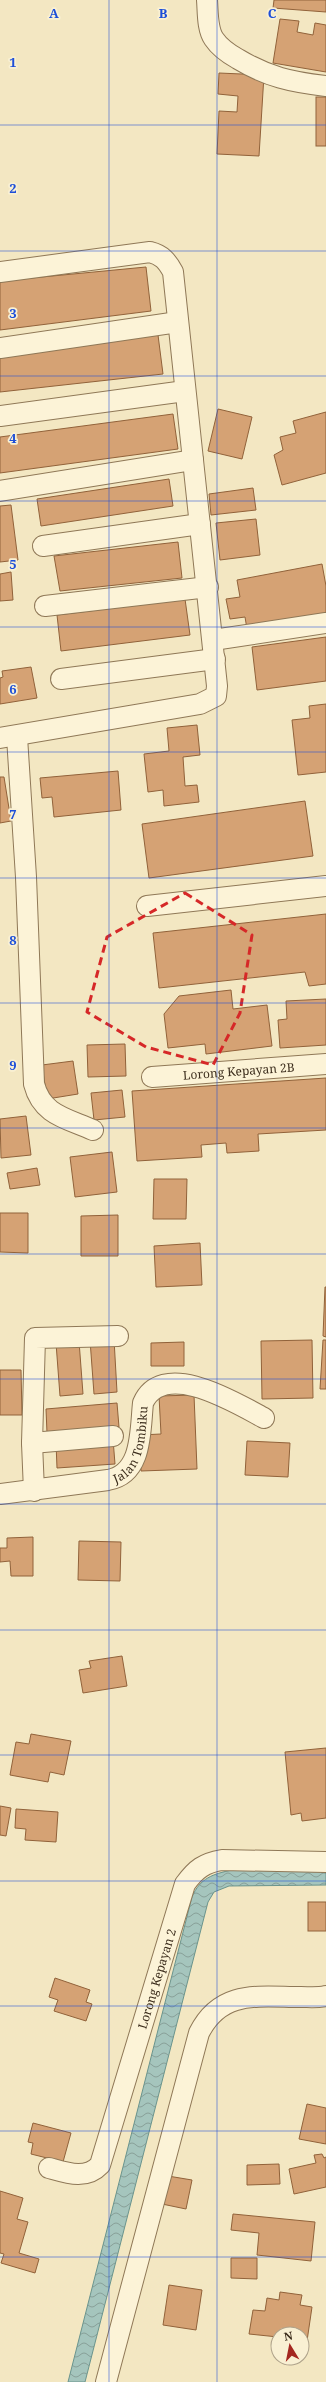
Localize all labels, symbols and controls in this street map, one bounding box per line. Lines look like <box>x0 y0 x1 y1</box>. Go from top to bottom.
text: A <box>49 4 59 22</box>
text: B <box>159 4 168 22</box>
text: C <box>268 4 277 22</box>
text: 1 <box>9 53 17 71</box>
text: 2 <box>9 179 17 197</box>
text: 3 <box>9 304 17 322</box>
text: 4 <box>9 429 17 447</box>
text: 5 <box>9 555 17 573</box>
text: 6 <box>9 680 17 698</box>
text: 7 <box>9 805 17 823</box>
text: 8 <box>9 931 17 949</box>
text: 9 <box>9 1056 17 1074</box>
street label: Lorong Kepayan 2B <box>182 1058 295 1083</box>
street label: Jalan Tombiku <box>109 1405 151 1487</box>
street label: Lorong Kepayan 2 <box>133 1926 180 2031</box>
north arrow <box>270 2326 310 2366</box>
text: N <box>283 2327 294 2344</box>

